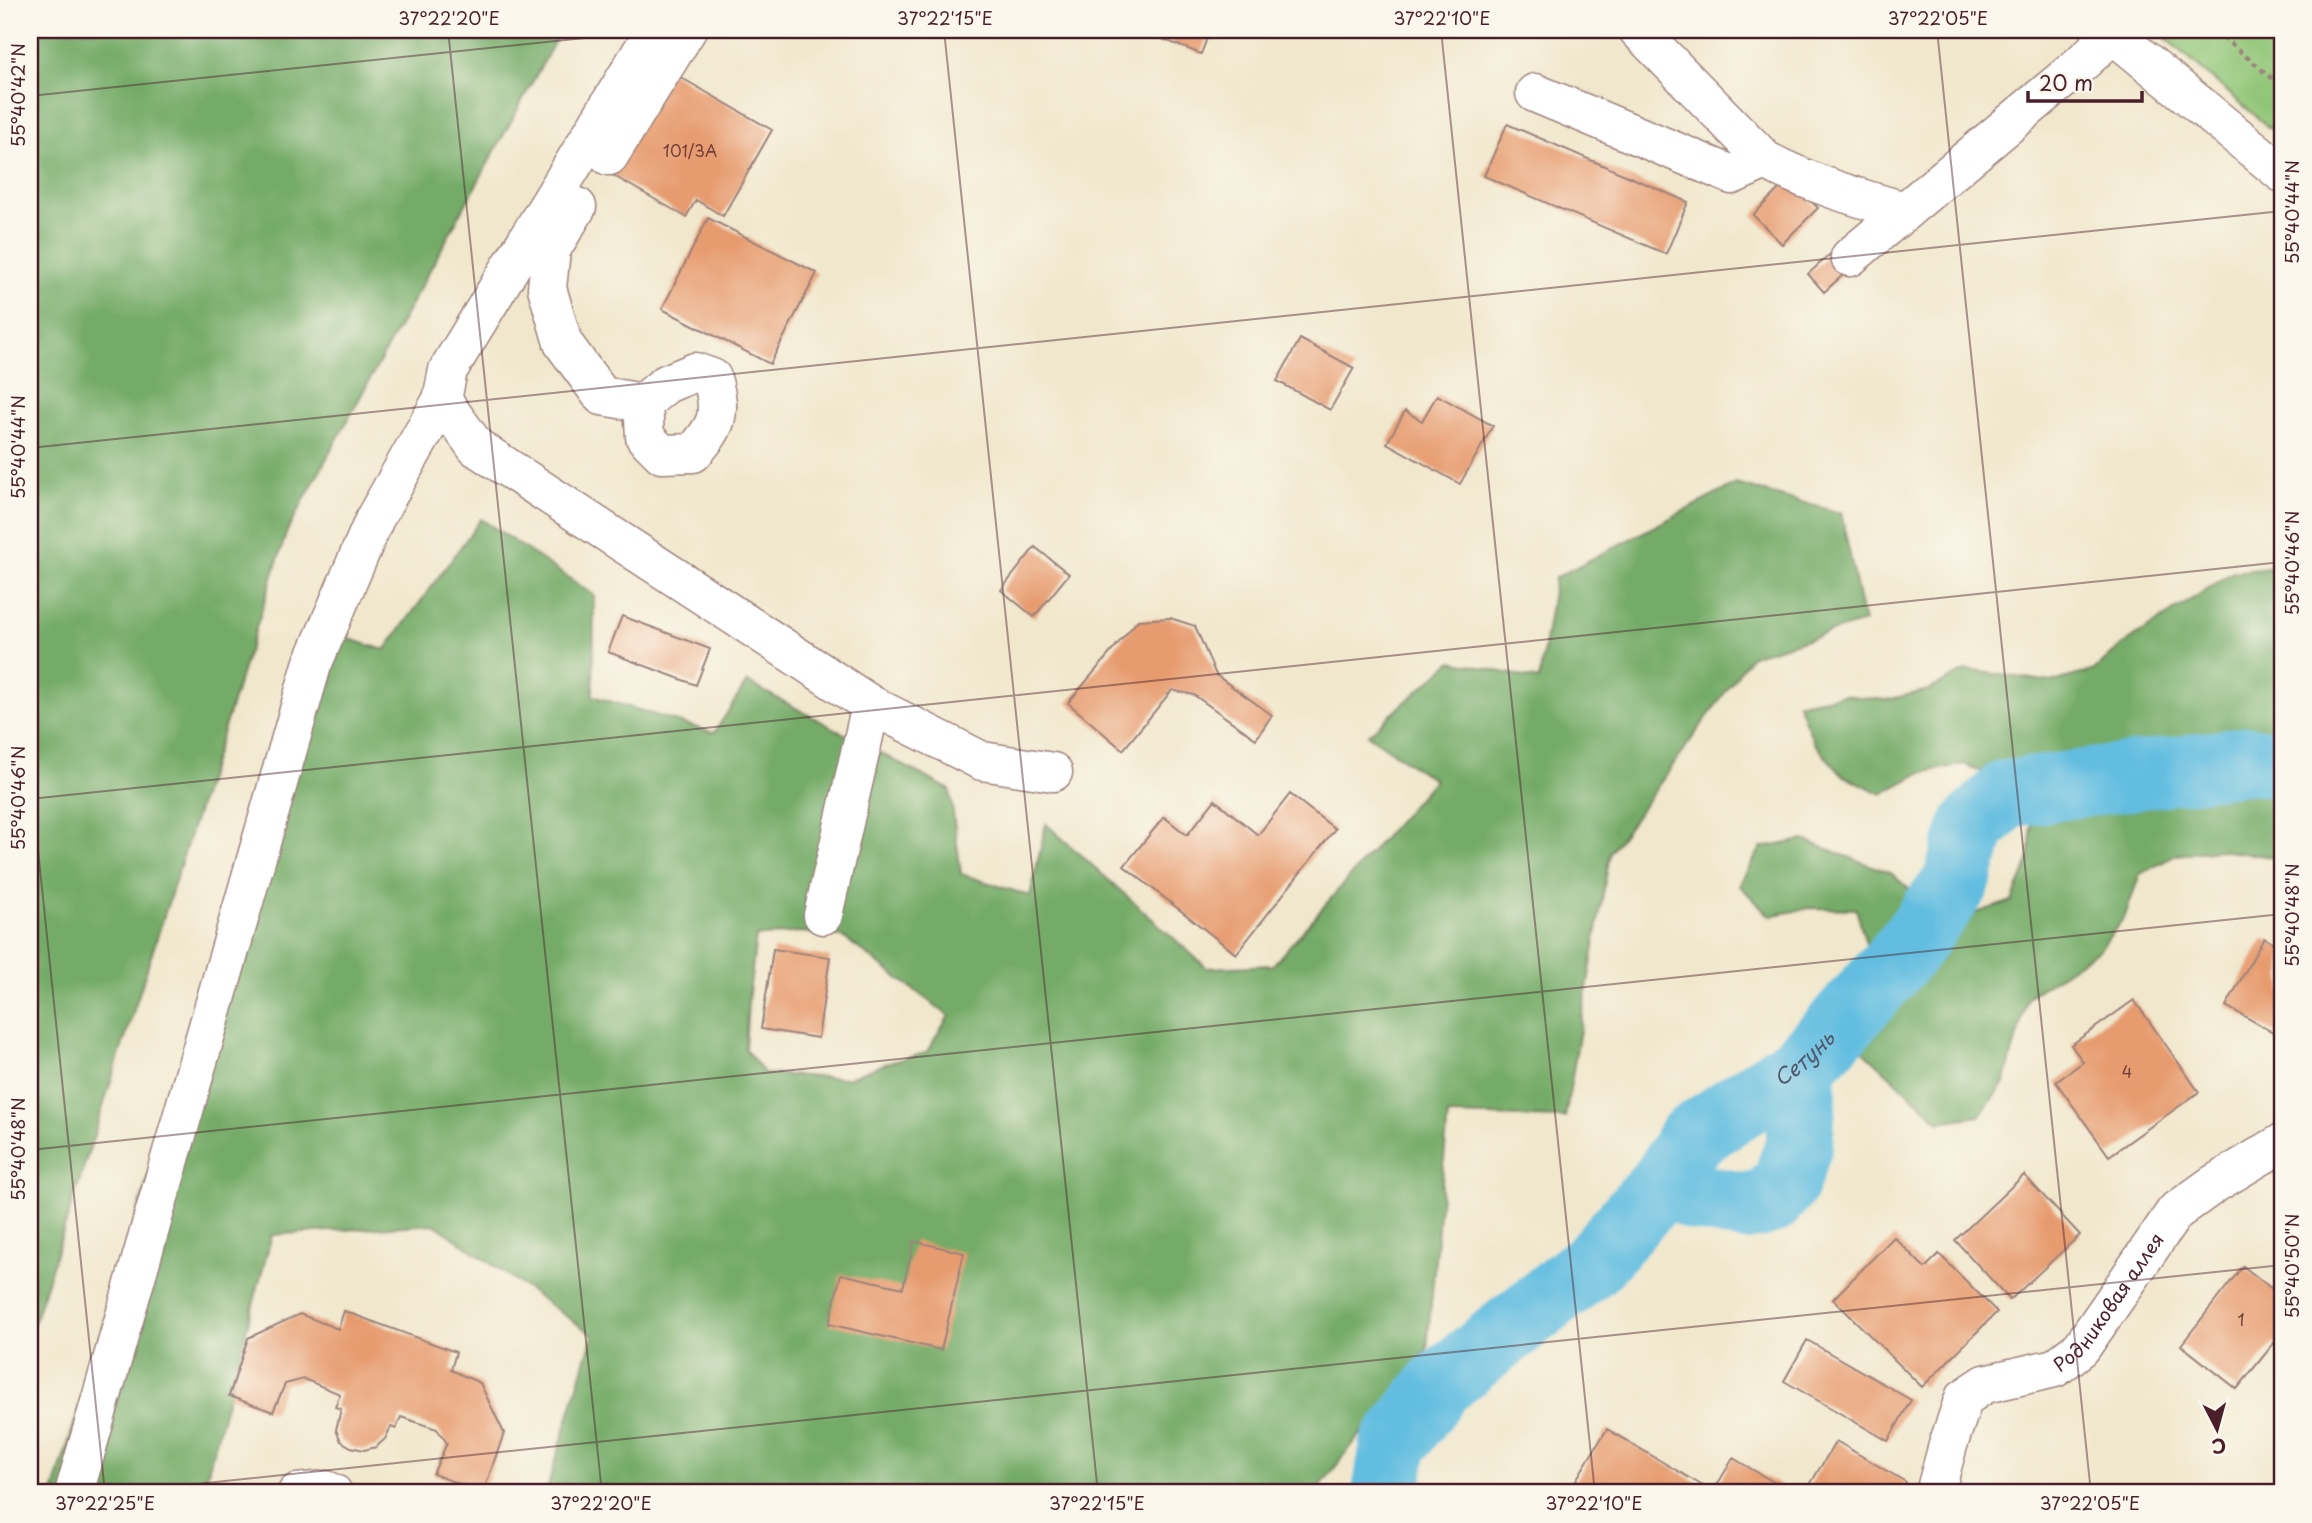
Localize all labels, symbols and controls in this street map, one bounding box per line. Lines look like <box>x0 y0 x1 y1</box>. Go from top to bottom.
text: 37°22'20"E <box>398 4 500 31</box>
text: 37°22'15"E <box>897 4 993 31</box>
text: 37°22'10"E <box>1393 4 1491 31</box>
text: 37°22'05"E <box>1888 4 1988 31</box>
text: 55°40'42"N <box>4 43 31 147</box>
scale bar <box>2028 60 2142 104</box>
text: 20 m <box>2039 66 2093 98</box>
house number: 101/3А <box>663 138 717 162</box>
text: 55°40'44"N <box>2278 160 2305 264</box>
text: 55°40'44"N <box>4 395 31 499</box>
text: 55°40'46"N <box>2278 510 2305 616</box>
text: 55°40'46"N <box>4 745 31 851</box>
text: 55°40'48"N <box>2278 863 2305 967</box>
water label: Сетунь <box>1766 1021 1842 1093</box>
house number: 4 <box>2122 1059 2132 1083</box>
text: 55°40'48"N <box>4 1097 31 1201</box>
text: 55°40'50"N <box>2278 1213 2305 1319</box>
street label: Родниковая аллея <box>2047 1227 2170 1378</box>
house number: 1 <box>2237 1307 2245 1331</box>
north arrow <box>2182 1394 2252 1464</box>
text: С <box>2210 1432 2227 1462</box>
text: 37°22'25"E <box>55 1489 155 1516</box>
text: 37°22'20"E <box>550 1489 652 1516</box>
text: 37°22'15"E <box>1049 1489 1145 1516</box>
text: 37°22'10"E <box>1545 1489 1643 1516</box>
text: 37°22'05"E <box>2040 1489 2140 1516</box>

